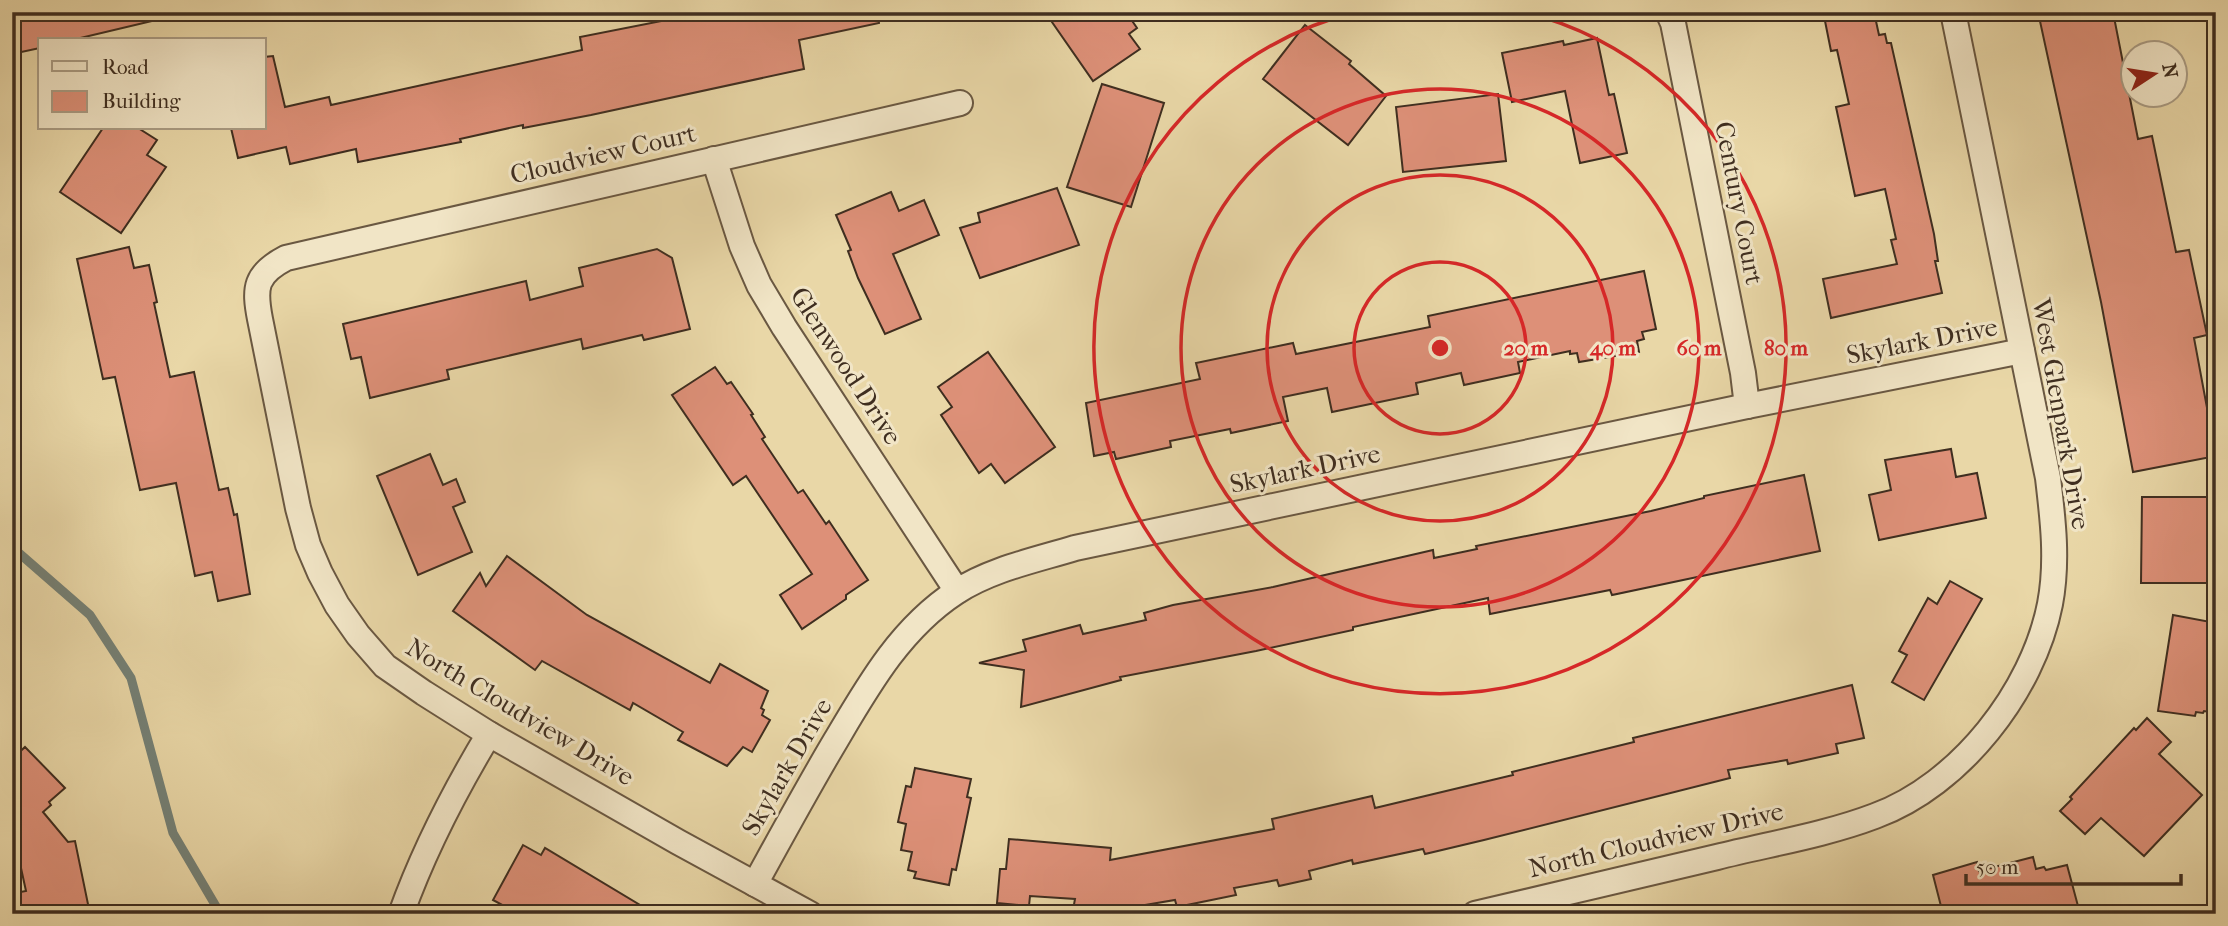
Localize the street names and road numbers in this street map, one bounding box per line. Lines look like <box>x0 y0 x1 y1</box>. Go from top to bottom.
street label: Cloudview Court <box>507 117 700 190</box>
street label: Century Court <box>1708 119 1770 288</box>
street label: Glenwood Drive <box>784 282 908 451</box>
street label: West Glenpark Drive <box>2025 295 2097 532</box>
street label: Skylark Drive <box>1844 311 2000 371</box>
street label: Skylark Drive <box>1227 438 1383 500</box>
street label: North Cloudview Drive <box>400 632 640 792</box>
street label: Skylark Drive <box>735 693 839 841</box>
street label: North Cloudview Drive <box>1526 796 1787 884</box>

